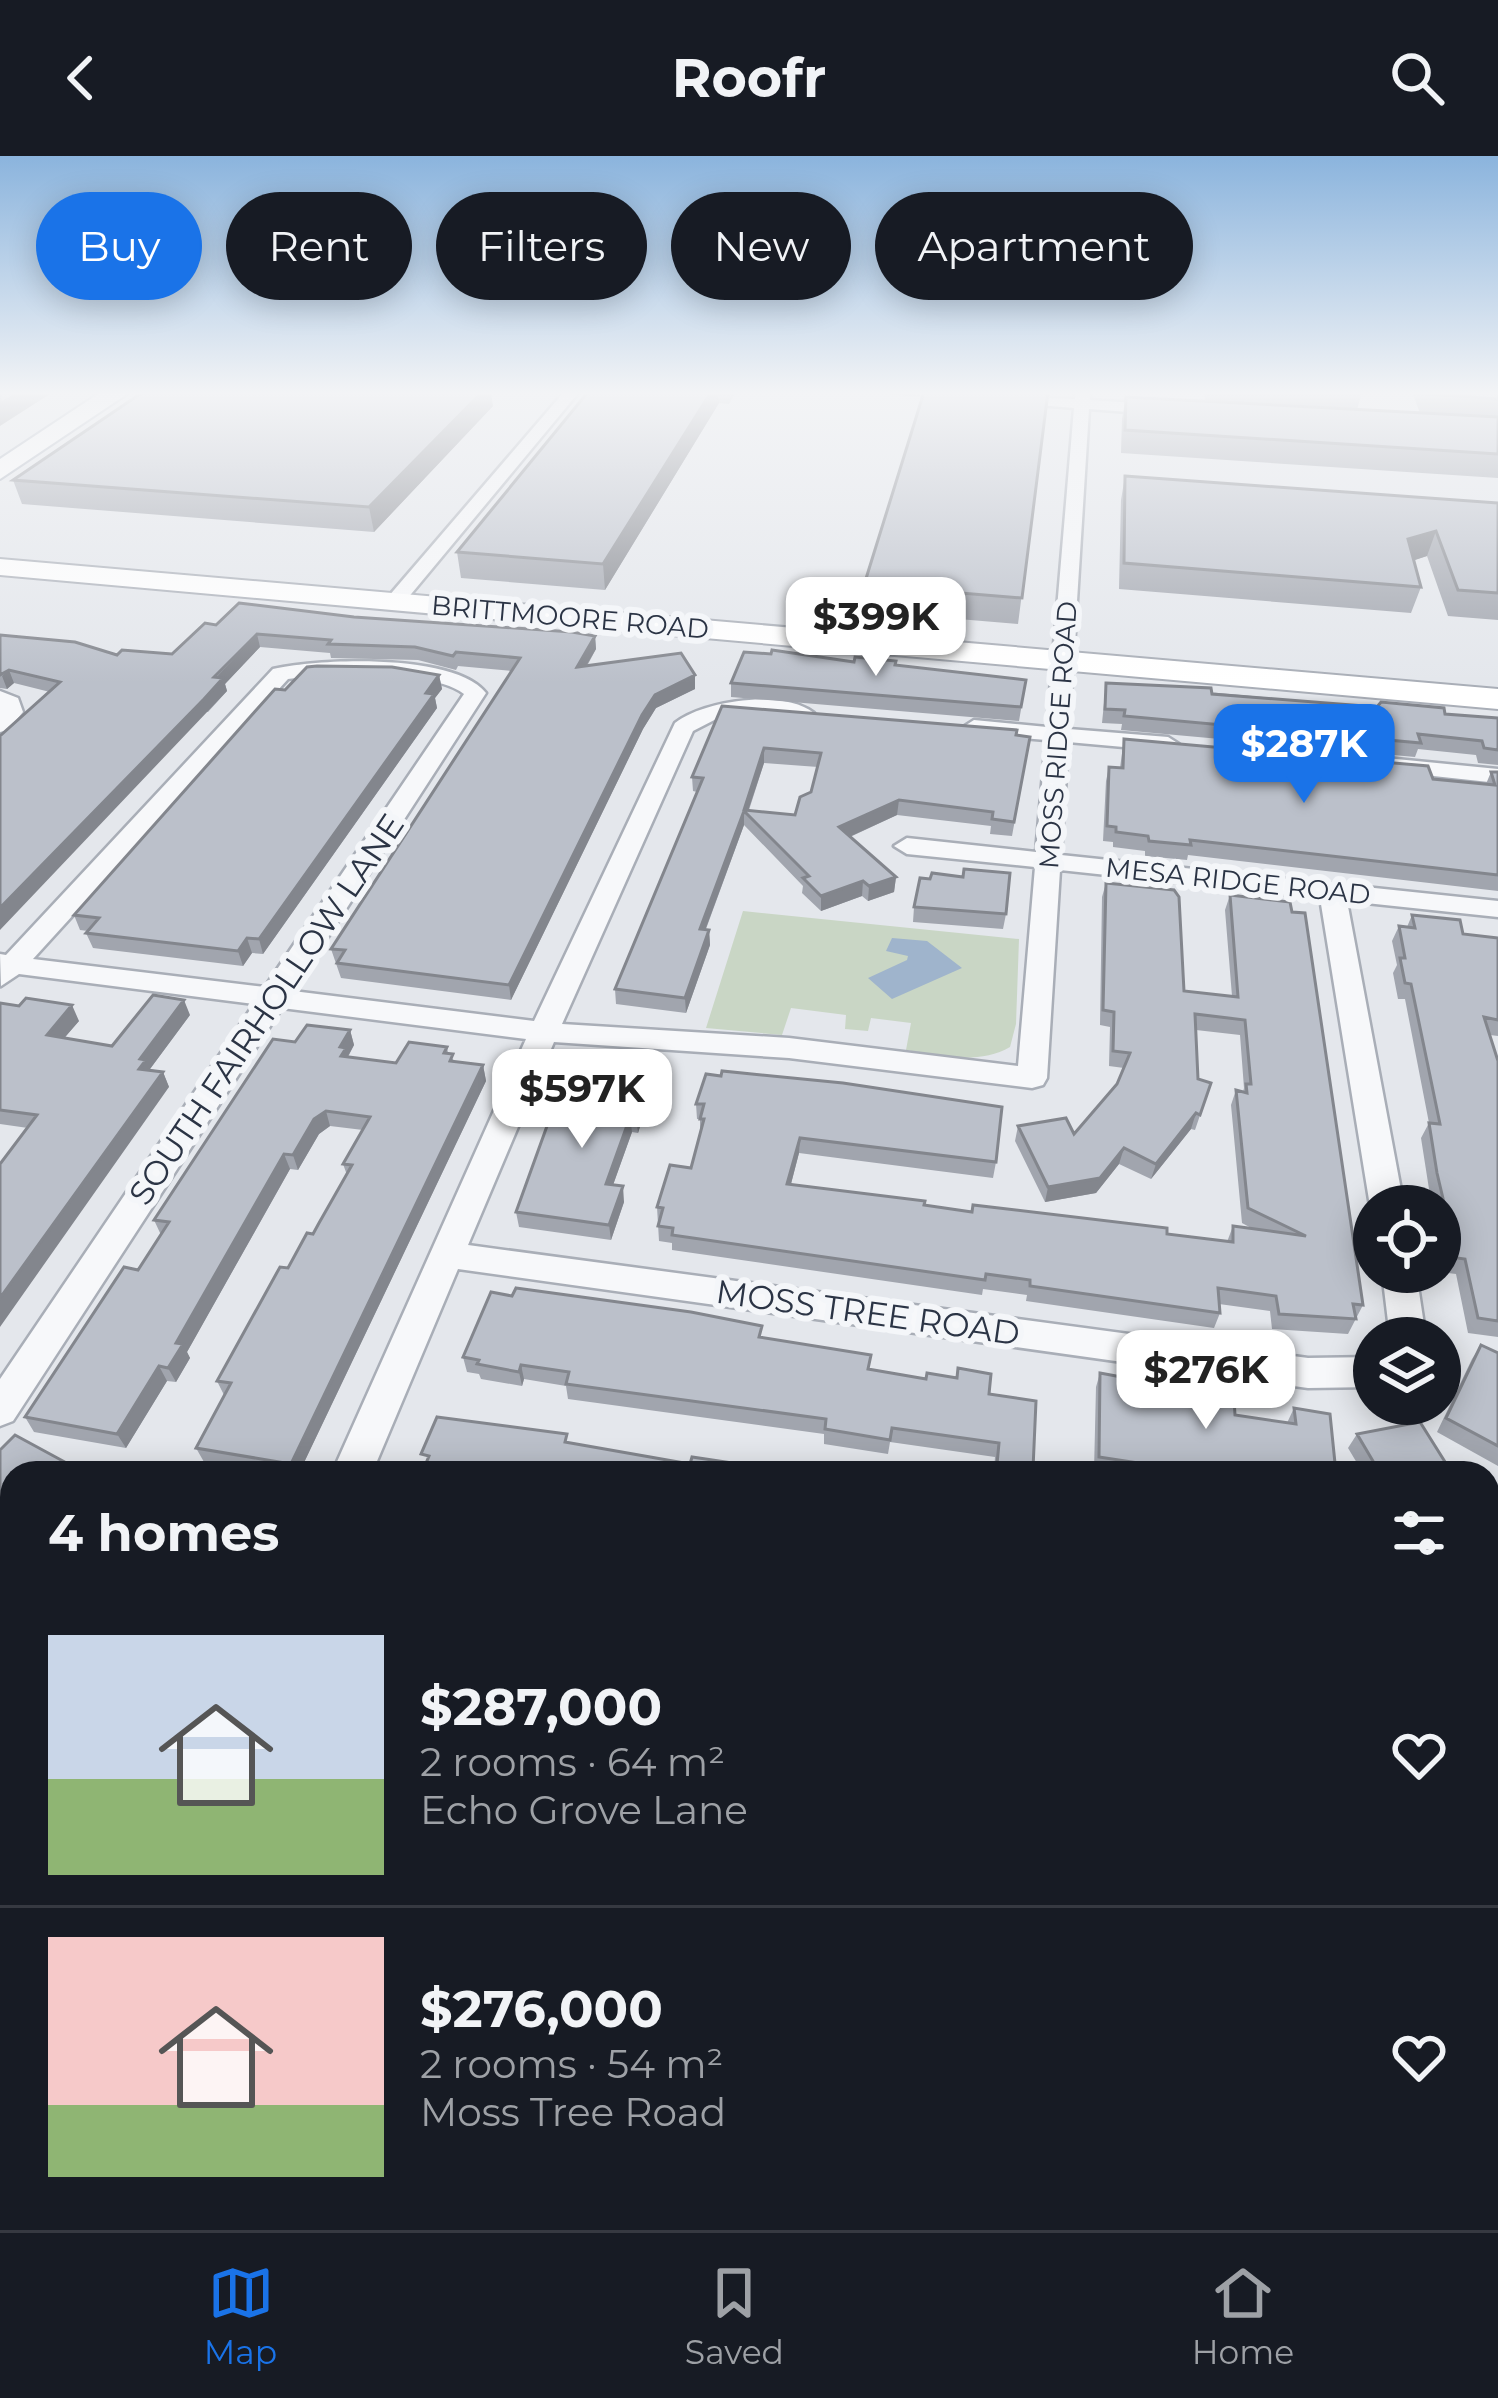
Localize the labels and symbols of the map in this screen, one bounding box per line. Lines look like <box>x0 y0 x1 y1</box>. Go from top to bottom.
pin: $399K <box>792 577 960 679</box>
street label: BRITTMOORE ROAD <box>430 588 710 646</box>
street label: MOSS RIDGE ROAD <box>1032 600 1084 870</box>
pin: $287K <box>1220 704 1388 806</box>
street label: SOUTH FAIRHOLLOW LANE <box>120 806 412 1212</box>
street label: MESA RIDGE ROAD <box>1104 851 1372 911</box>
pin: $597K <box>498 1049 666 1151</box>
street label: MOSS TREE ROAD <box>714 1271 1022 1353</box>
pin: $276K <box>1122 1330 1290 1432</box>

